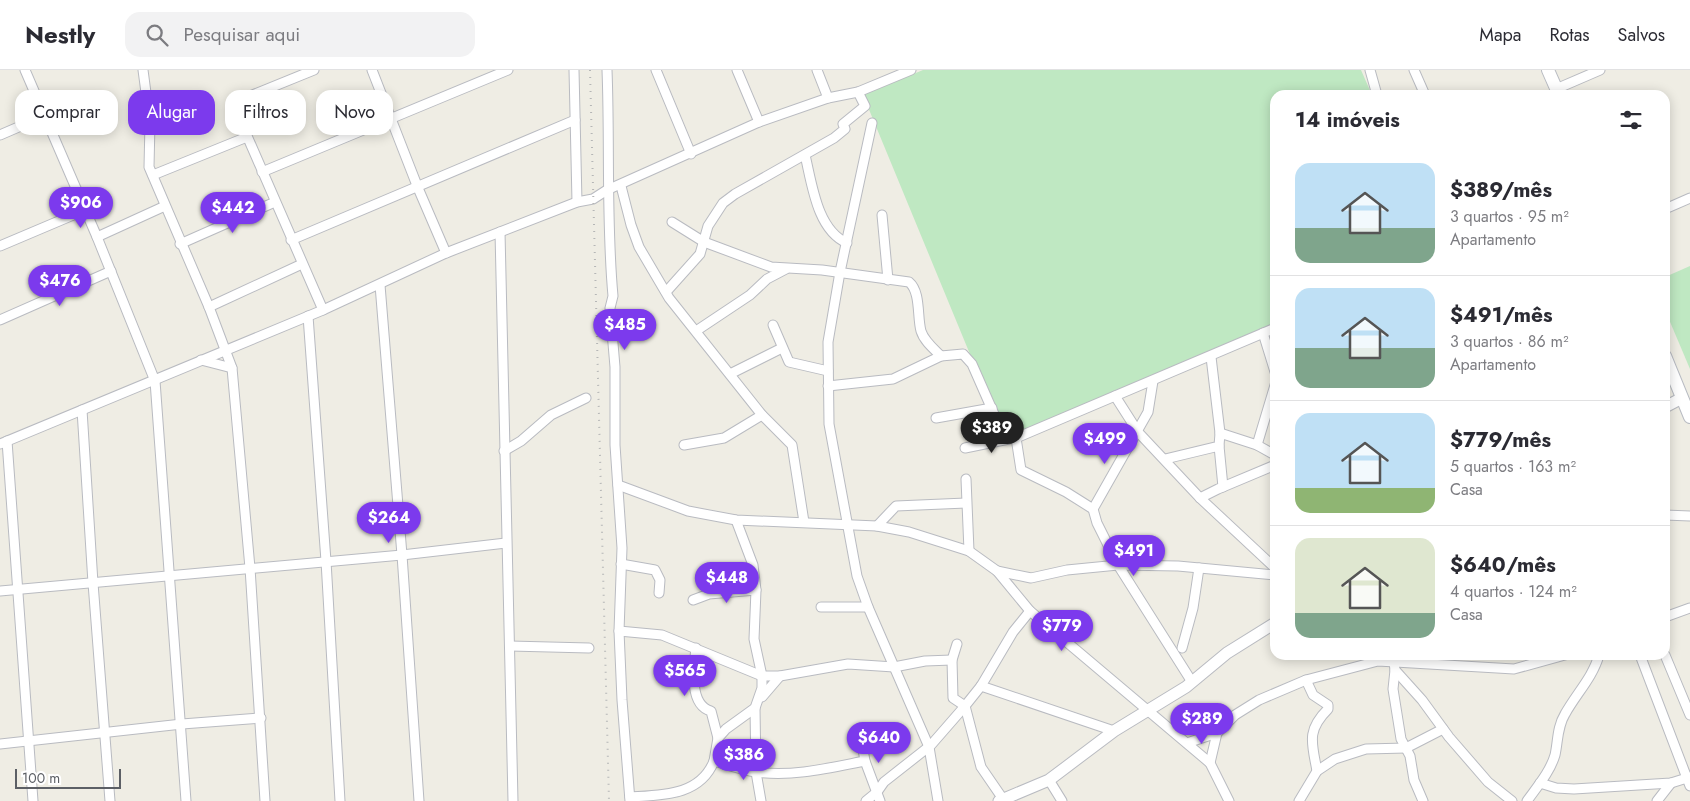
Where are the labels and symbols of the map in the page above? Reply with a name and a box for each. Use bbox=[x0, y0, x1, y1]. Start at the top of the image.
pin: $906 bbox=[51, 186, 111, 229]
pin: $442 bbox=[203, 191, 263, 234]
pin: $476 bbox=[30, 264, 90, 307]
pin: $485 bbox=[595, 308, 655, 351]
pin: $389 bbox=[962, 412, 1022, 454]
pin: $499 bbox=[1075, 422, 1135, 465]
pin: $264 bbox=[359, 502, 419, 544]
pin: $491 bbox=[1104, 534, 1164, 577]
pin: $448 bbox=[697, 562, 757, 604]
pin: $779 bbox=[1032, 610, 1092, 652]
pin: $565 bbox=[655, 654, 715, 697]
pin: $289 bbox=[1172, 702, 1232, 745]
pin: $640 bbox=[849, 722, 909, 764]
pin: $386 bbox=[714, 738, 774, 781]
scale bar bbox=[15, 766, 121, 789]

